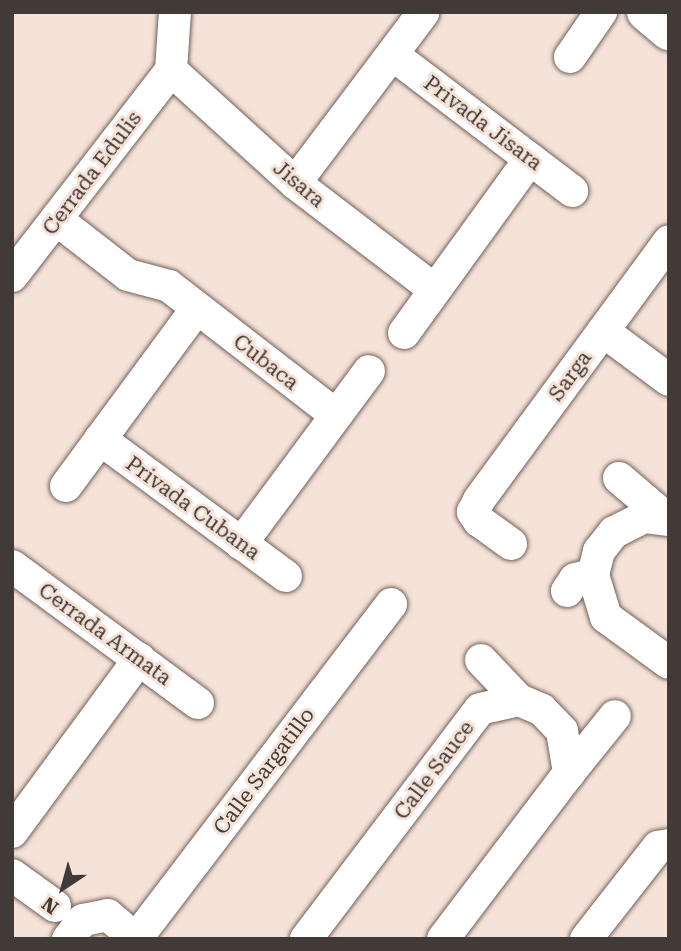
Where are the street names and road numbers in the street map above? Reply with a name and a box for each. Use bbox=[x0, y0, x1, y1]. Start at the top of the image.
street label: Privada Jisara bbox=[419, 70, 547, 176]
street label: Cerrada Edulis bbox=[37, 106, 147, 240]
street label: Jisara bbox=[268, 155, 330, 213]
street label: Cubaca bbox=[228, 329, 304, 395]
street label: Sarga bbox=[543, 346, 597, 406]
street label: Privada Cubana bbox=[121, 451, 265, 565]
street label: Cerrada Armata bbox=[34, 577, 176, 691]
street label: Calle Sargatillo bbox=[208, 703, 320, 839]
street label: Calle Sauce bbox=[389, 716, 479, 824]

